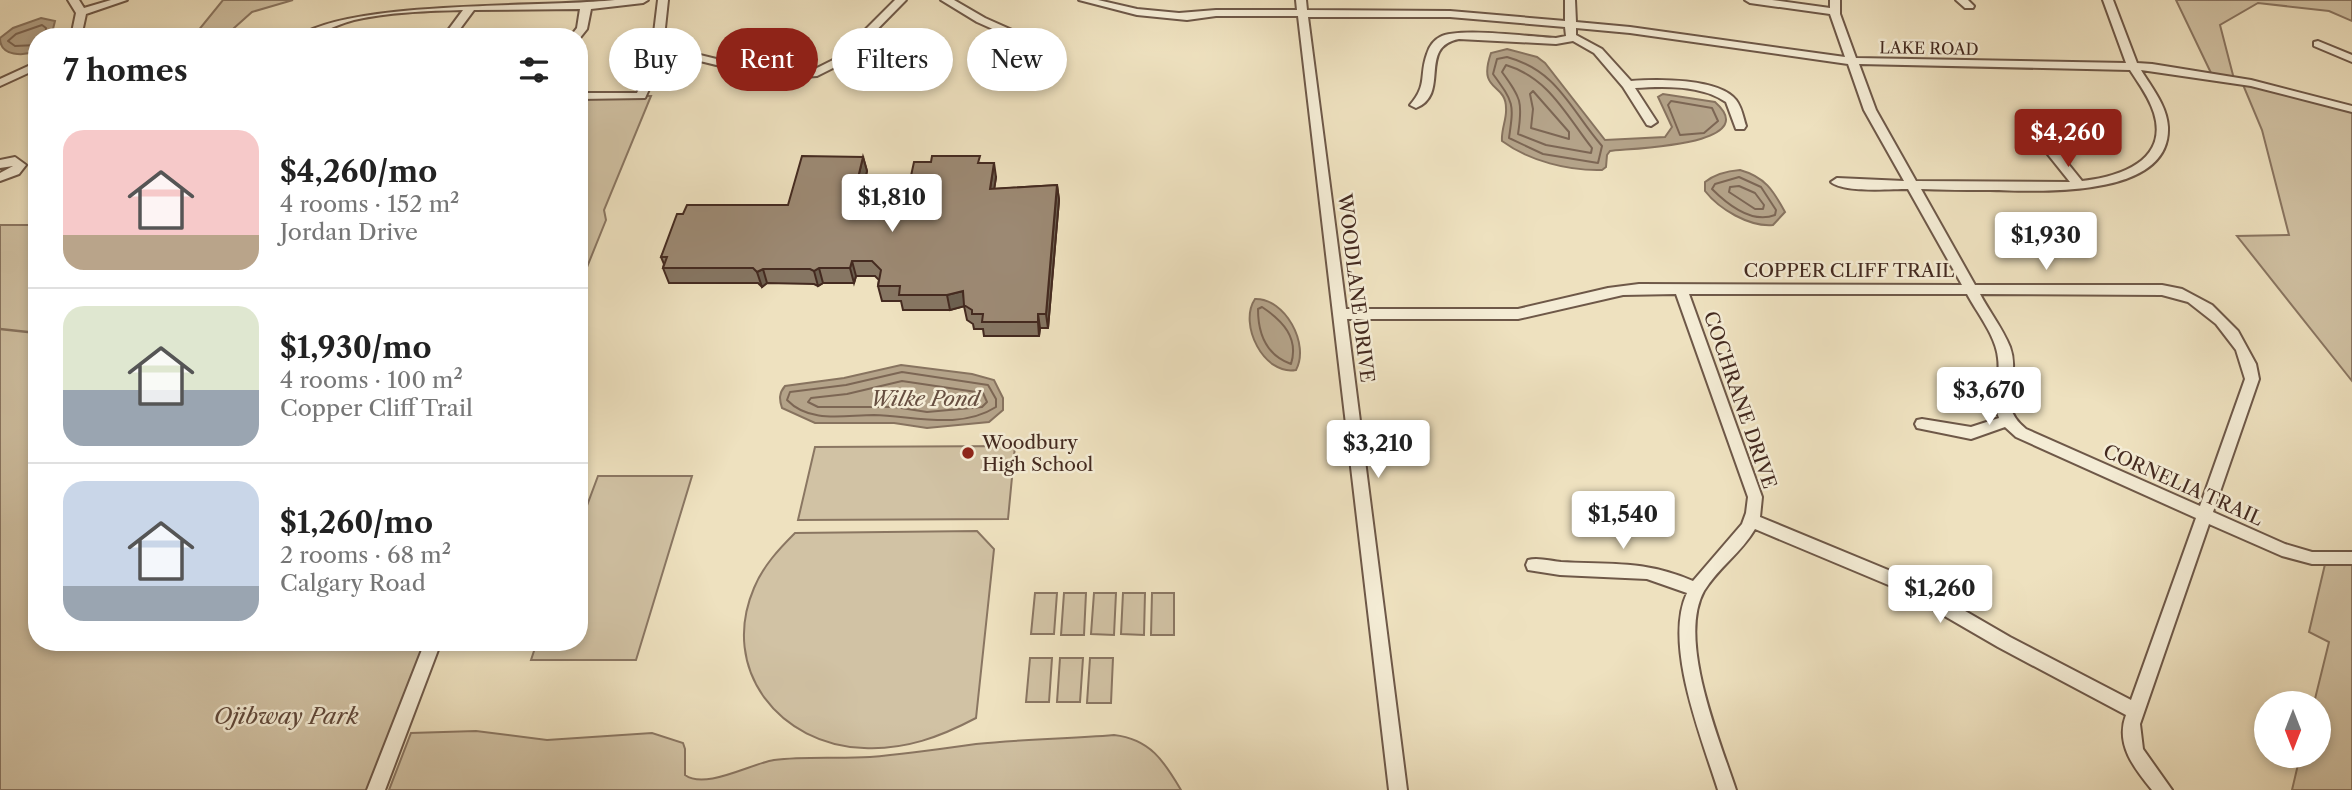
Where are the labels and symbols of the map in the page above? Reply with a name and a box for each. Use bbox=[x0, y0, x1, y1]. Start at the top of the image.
street label: LAKE ROAD bbox=[1879, 37, 1979, 59]
pin: $4,260 bbox=[2011, 110, 2125, 169]
pin: $1,810 bbox=[835, 174, 949, 234]
street label: WOODLANE DRIVE bbox=[1333, 191, 1379, 384]
pin: $1,930 bbox=[1989, 212, 2103, 272]
street label: COPPER CLIFF TRAIL bbox=[1744, 259, 1955, 282]
street label: COCHRANE DRIVE bbox=[1699, 308, 1781, 492]
pin: $3,670 bbox=[1932, 368, 2046, 427]
water label: Wilke Pond bbox=[870, 386, 982, 411]
pin: $3,210 bbox=[1321, 420, 1435, 480]
place label: Woodbury High School bbox=[981, 431, 1094, 476]
street label: CORNELIA TRAIL bbox=[2100, 439, 2267, 531]
marker: Woodbury High School bbox=[960, 445, 976, 461]
pin: $1,540 bbox=[1566, 491, 1680, 551]
pin: $1,260 bbox=[1883, 566, 1997, 625]
north arrow bbox=[2254, 691, 2331, 768]
park label: Ojibway Park bbox=[213, 702, 359, 730]

